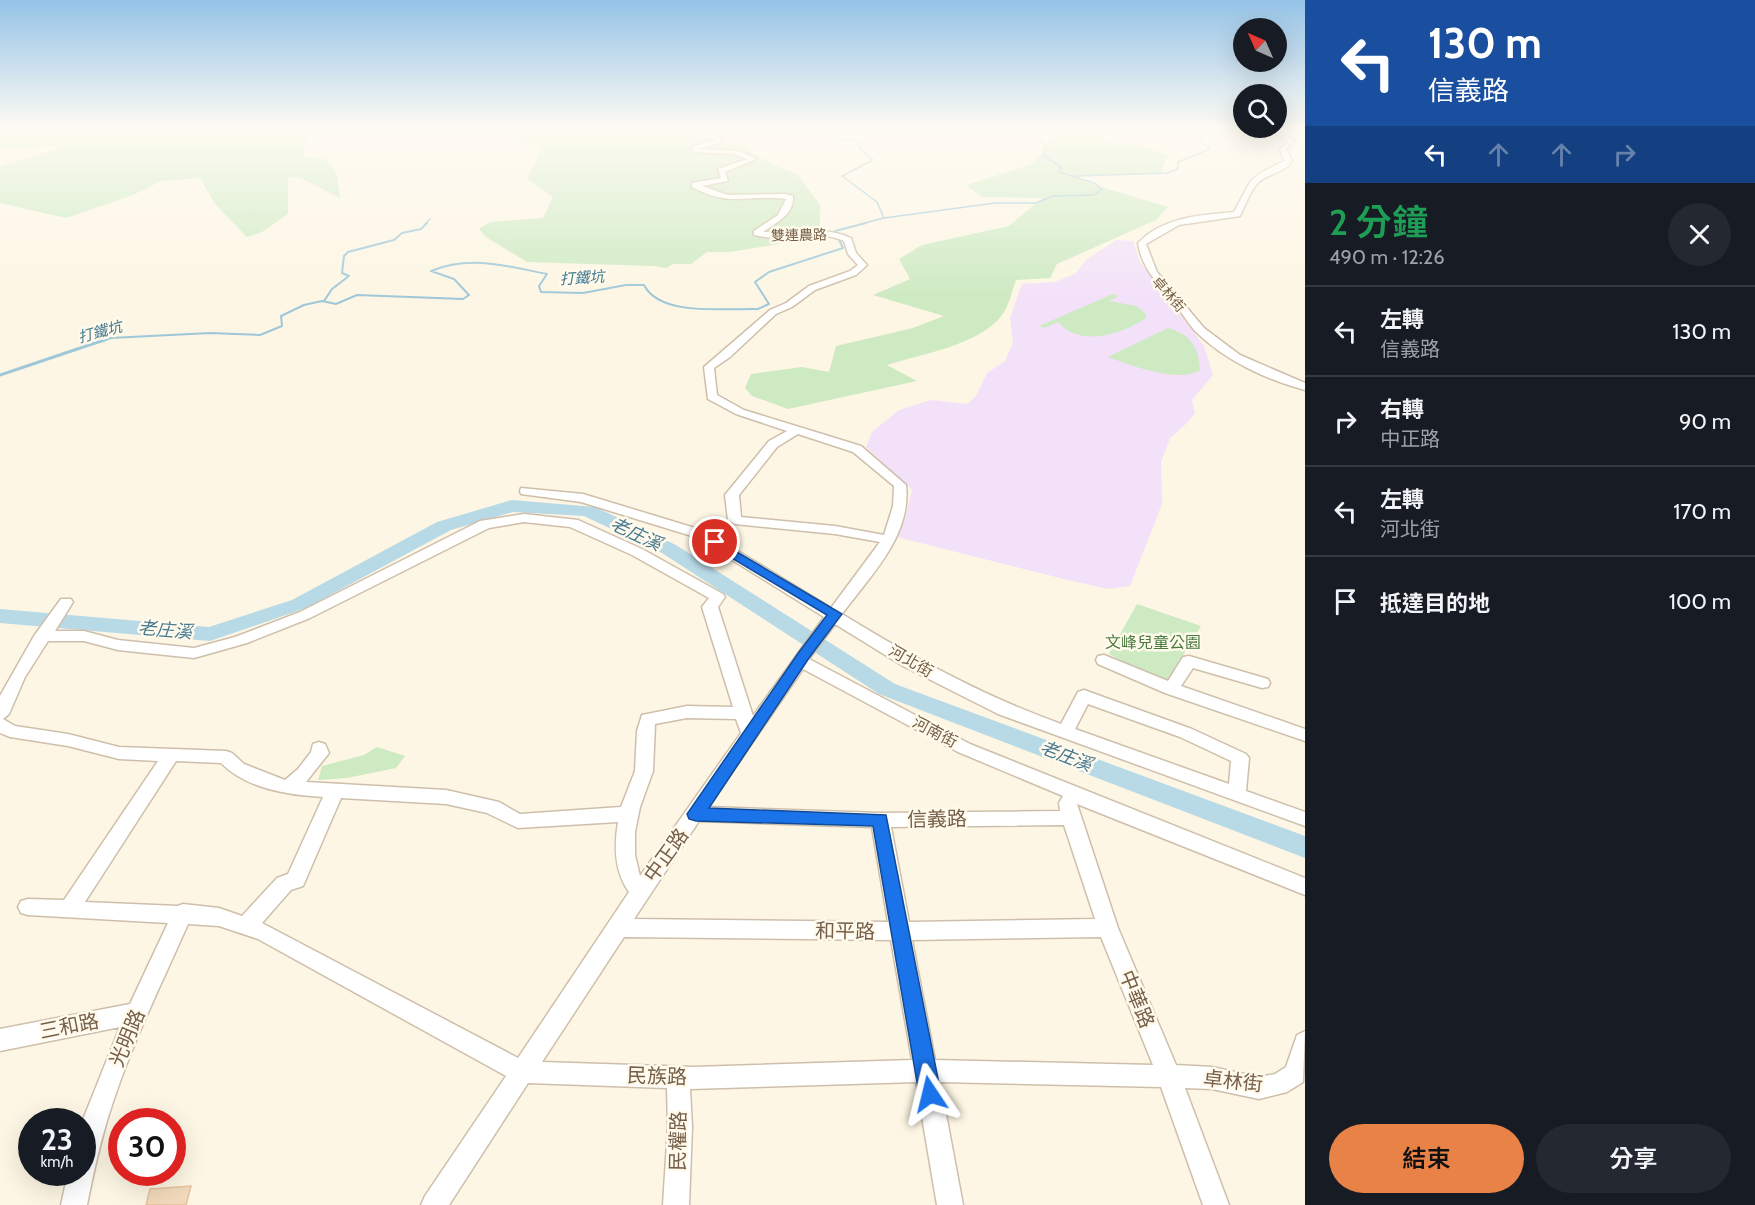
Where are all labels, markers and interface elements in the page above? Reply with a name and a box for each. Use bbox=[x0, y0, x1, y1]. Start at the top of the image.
text: 130 m bbox=[1428, 17, 1542, 69]
north arrow bbox=[1233, 18, 1287, 72]
map controls bbox=[1233, 18, 1287, 138]
icon: left bbox=[1329, 24, 1407, 102]
text: 信義路 bbox=[1428, 74, 1509, 107]
button: search bbox=[1233, 84, 1287, 138]
icon: left bbox=[1419, 138, 1452, 171]
icon: ahead bbox=[1482, 138, 1515, 171]
icon: ahead bbox=[1545, 138, 1578, 171]
icon: right bbox=[1608, 138, 1641, 171]
text: 2 分鐘 bbox=[1329, 200, 1428, 244]
button: close bbox=[1668, 203, 1731, 266]
street label: 雙連農路 bbox=[771, 226, 827, 244]
text: 490 m · 12:26 bbox=[1329, 245, 1445, 269]
water label: 打鐵坑 bbox=[559, 267, 607, 289]
street label: 卓林街 bbox=[1148, 272, 1190, 316]
text: 左轉 bbox=[1380, 306, 1424, 333]
icon: left bbox=[1329, 315, 1362, 348]
water label: 打鐵坑 bbox=[76, 317, 126, 347]
text: 130 m bbox=[1672, 318, 1731, 345]
text: 信義路 bbox=[1380, 337, 1440, 361]
text: 右轉 bbox=[1380, 396, 1424, 423]
icon: right bbox=[1329, 405, 1362, 438]
text: 90 m bbox=[1679, 408, 1731, 435]
text: 中正路 bbox=[1380, 427, 1440, 451]
text: 左轉 bbox=[1380, 486, 1424, 513]
icon: left bbox=[1329, 495, 1362, 528]
text: 170 m bbox=[1673, 498, 1731, 525]
water label: 老庄溪 bbox=[607, 513, 668, 557]
pin bbox=[689, 516, 740, 567]
text: 河北街 bbox=[1380, 517, 1440, 541]
icon: arrive bbox=[698, 525, 731, 558]
icon: arrive bbox=[1329, 585, 1362, 618]
text: 100 m bbox=[1669, 588, 1731, 615]
text: 抵達目的地 bbox=[1380, 590, 1490, 617]
water label: 老庄溪 bbox=[137, 617, 196, 644]
park label: 文峰兒童公園 bbox=[1105, 633, 1201, 652]
street label: 河北街 bbox=[885, 641, 937, 681]
street label: 河南街 bbox=[909, 712, 961, 752]
water label: 老庄溪 bbox=[1037, 736, 1098, 777]
street label: 信義路 bbox=[907, 806, 967, 832]
street label: 中正路 bbox=[639, 824, 693, 886]
street label: 和平路 bbox=[815, 918, 875, 944]
street label: 中華路 bbox=[1115, 967, 1159, 1031]
street label: 光明路 bbox=[104, 1006, 150, 1070]
street label: 三和路 bbox=[37, 1008, 101, 1044]
position arrow bbox=[898, 1062, 962, 1126]
street label: 民族路 bbox=[627, 1063, 687, 1089]
street label: 卓林街 bbox=[1202, 1066, 1264, 1096]
speed limit sign: 30 bbox=[108, 1108, 186, 1186]
street label: 民權路 bbox=[665, 1111, 691, 1171]
text: 23 bbox=[41, 1121, 73, 1158]
button: 結束 bbox=[1329, 1124, 1524, 1193]
button: 分享 bbox=[1536, 1124, 1731, 1193]
text: km/h bbox=[41, 1153, 73, 1171]

